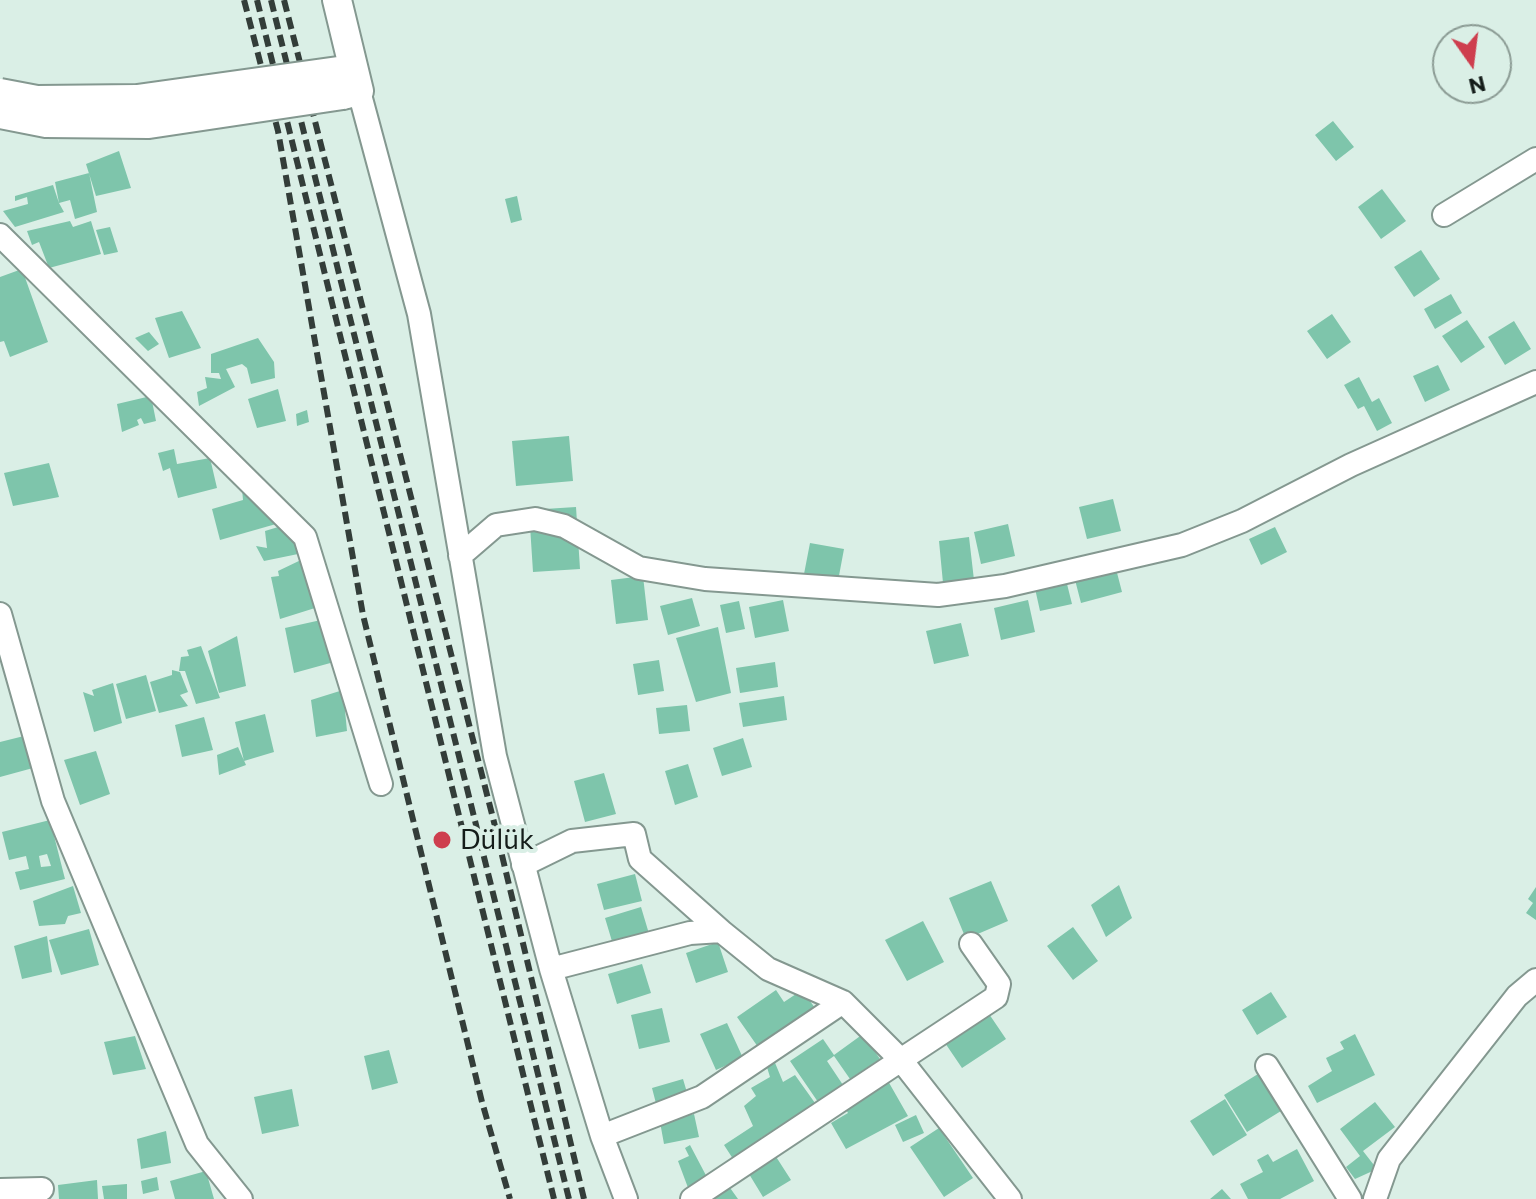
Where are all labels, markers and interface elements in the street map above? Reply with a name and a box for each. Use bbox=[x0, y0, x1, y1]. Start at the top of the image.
north arrow bbox=[1432, 24, 1512, 104]
text: N bbox=[1466, 71, 1489, 101]
place label: Dülük bbox=[460, 823, 534, 857]
marker: Dülük bbox=[431, 829, 453, 851]

